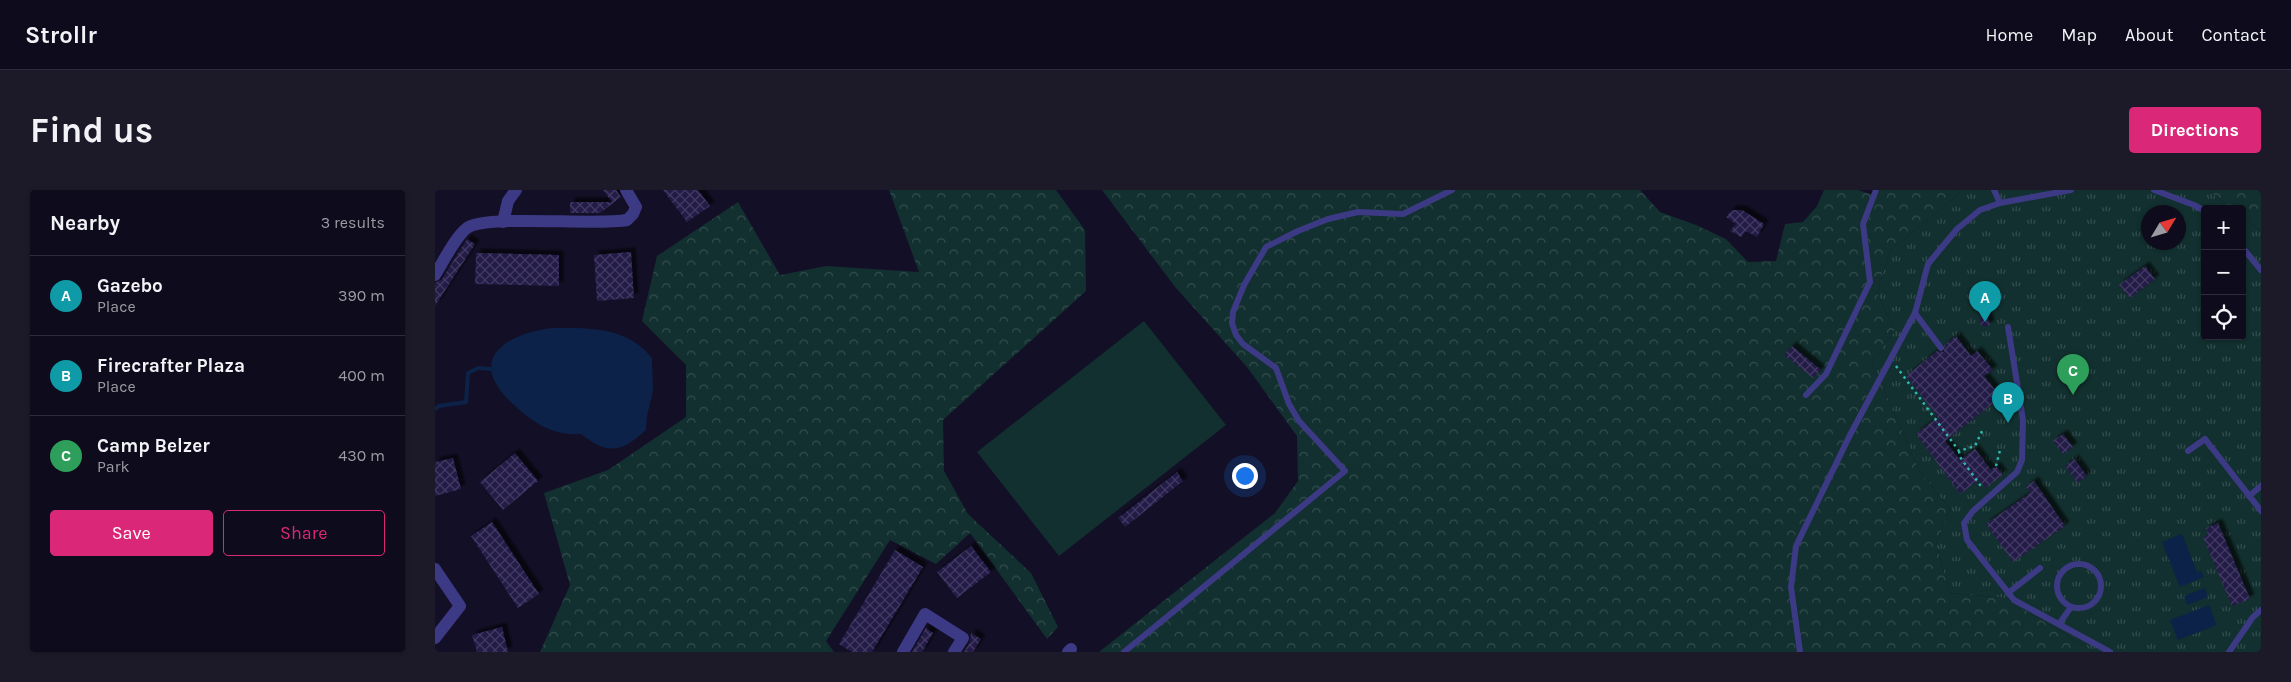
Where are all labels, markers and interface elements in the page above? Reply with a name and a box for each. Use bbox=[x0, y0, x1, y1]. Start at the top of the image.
text: Strollr bbox=[25, 21, 97, 49]
text: Home bbox=[1985, 24, 2033, 46]
text: Map bbox=[2061, 24, 2097, 46]
text: About bbox=[2125, 24, 2174, 46]
text: Contact bbox=[2202, 24, 2266, 46]
button: Directions bbox=[2129, 107, 2261, 153]
text: Find us bbox=[30, 110, 153, 151]
north arrow bbox=[2141, 205, 2186, 250]
map controls bbox=[2201, 205, 2246, 340]
button: + bbox=[2201, 205, 2246, 250]
text: Nearby bbox=[50, 211, 120, 235]
text: 3 results bbox=[321, 213, 385, 232]
button: − bbox=[2201, 250, 2246, 295]
text: Gazebo bbox=[97, 275, 163, 297]
pin: A bbox=[1969, 281, 2001, 322]
text: A bbox=[61, 286, 71, 305]
text: 390 m bbox=[338, 286, 385, 305]
button: locate bbox=[2201, 295, 2246, 340]
text: Place bbox=[97, 297, 136, 316]
pin: C bbox=[2057, 354, 2089, 395]
text: Firecrafter Plaza bbox=[97, 355, 245, 377]
text: B bbox=[61, 366, 71, 385]
text: 400 m bbox=[338, 366, 385, 385]
text: Place bbox=[97, 377, 136, 396]
pin: B bbox=[1992, 382, 2024, 423]
text: Camp Belzer bbox=[97, 435, 210, 457]
text: C bbox=[61, 446, 71, 465]
text: 430 m bbox=[338, 446, 385, 465]
text: Park bbox=[97, 457, 129, 476]
your location bbox=[1232, 463, 1258, 489]
button: Save bbox=[50, 510, 213, 556]
button: Share bbox=[223, 510, 385, 556]

